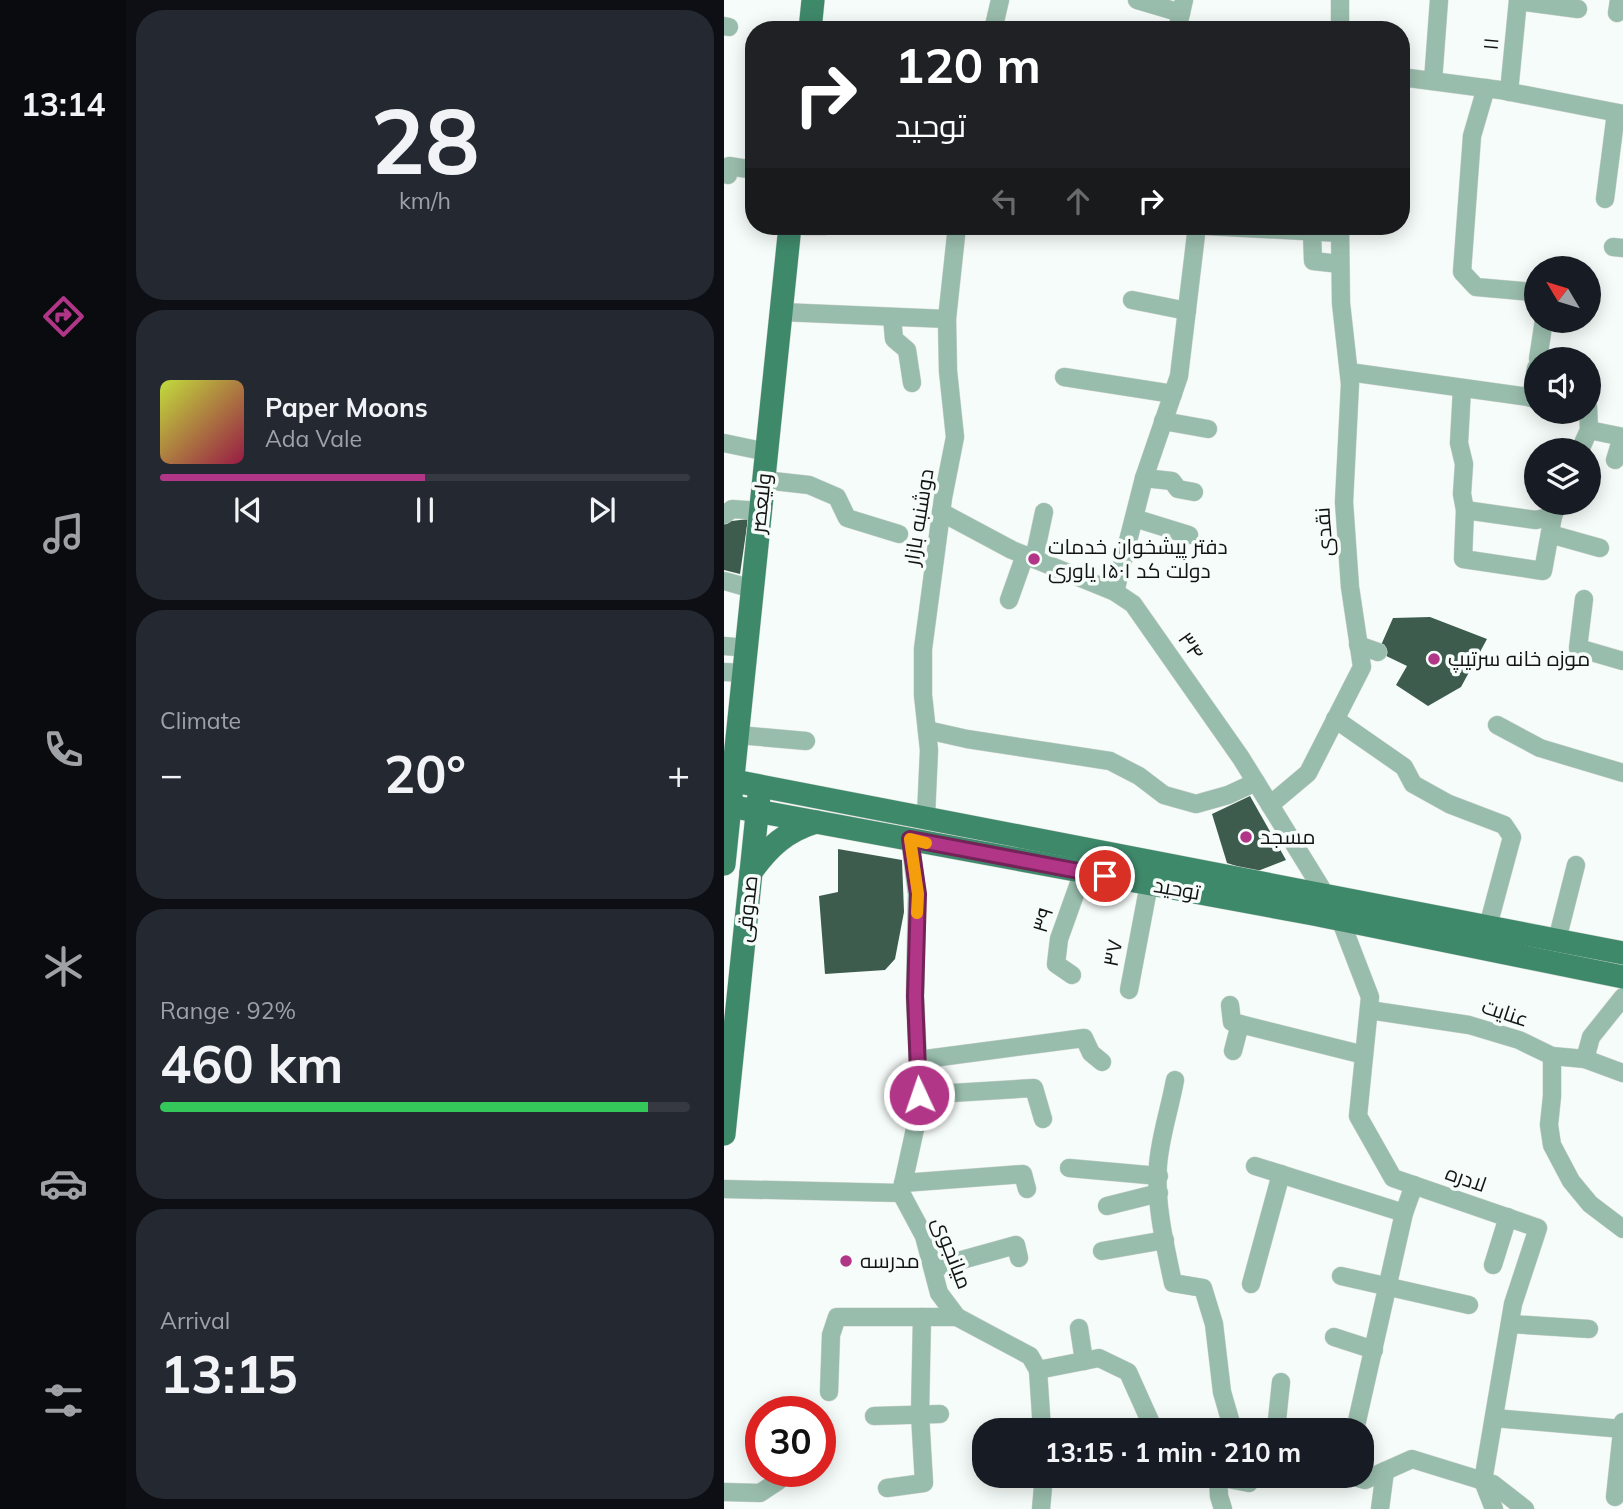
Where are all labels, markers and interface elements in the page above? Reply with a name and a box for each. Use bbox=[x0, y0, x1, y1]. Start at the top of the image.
text: 120 m bbox=[895, 34, 1041, 95]
street label: ۱۱ bbox=[1476, 36, 1504, 52]
icon: right bbox=[780, 49, 871, 140]
text: 28 bbox=[370, 83, 480, 197]
text: 13:14 bbox=[21, 84, 105, 124]
text: توحید bbox=[895, 105, 966, 145]
icon: left bbox=[986, 182, 1024, 220]
icon: ahead bbox=[1059, 182, 1097, 220]
icon: right bbox=[1132, 182, 1170, 220]
text: km/h bbox=[399, 186, 451, 215]
north arrow bbox=[1524, 256, 1601, 332]
map controls bbox=[1524, 256, 1601, 515]
icon: directions bbox=[39, 292, 88, 341]
button: sound bbox=[1524, 347, 1601, 424]
text: Paper Moons bbox=[265, 391, 428, 424]
text: Ada Vale bbox=[265, 424, 362, 453]
button: layers bbox=[1524, 438, 1601, 515]
street label: دوشنبه بازار bbox=[897, 467, 938, 568]
street label: ولیعصر bbox=[744, 472, 776, 535]
icon: previous bbox=[229, 491, 267, 529]
icon: pause bbox=[406, 491, 444, 529]
icon: next bbox=[583, 491, 621, 529]
street label: نقدی bbox=[1308, 507, 1339, 557]
icon: music bbox=[39, 509, 88, 558]
place label: دفتر پیشخوان خدمات دولت کد ۱۵۰۱ یاوری bbox=[1048, 533, 1228, 584]
marker: دفتر پیشخوان خدمات دولت کد ۱۵۰۱ یاوری bbox=[1026, 551, 1042, 567]
street label: ۳۴ bbox=[1173, 626, 1211, 664]
place label: موزه خانه سرتیپ bbox=[1448, 645, 1590, 673]
marker: موزه خانه سرتیپ bbox=[1426, 651, 1442, 667]
text: Climate bbox=[160, 706, 241, 735]
icon: phone bbox=[39, 725, 88, 774]
text: 20° bbox=[384, 741, 466, 806]
text: − bbox=[160, 750, 183, 798]
text: + bbox=[667, 750, 690, 798]
place label: مسجد bbox=[1260, 823, 1315, 849]
marker: مسجد bbox=[1238, 829, 1254, 845]
pin bbox=[1075, 846, 1135, 906]
icon: arrive bbox=[1086, 857, 1124, 895]
street label: توحید bbox=[1152, 871, 1203, 905]
street label: صدوقی bbox=[730, 874, 763, 944]
street label: ۳۹ bbox=[1026, 904, 1058, 936]
street label: ۳۷ bbox=[1097, 937, 1127, 969]
icon: climate bbox=[39, 942, 88, 991]
street label: عنایت bbox=[1479, 992, 1532, 1032]
text: Range · 92% bbox=[160, 996, 296, 1025]
text: 460 km bbox=[160, 1031, 343, 1096]
position arrow bbox=[882, 1058, 956, 1132]
icon: car bbox=[39, 1159, 88, 1208]
street label: لادره bbox=[1442, 1159, 1490, 1197]
street label: میانجوی bbox=[926, 1213, 979, 1293]
place label: مدرسه bbox=[860, 1247, 920, 1273]
marker: مدرسه bbox=[838, 1253, 854, 1269]
text: Arrival bbox=[160, 1306, 230, 1335]
text: 13:15 bbox=[160, 1341, 298, 1406]
icon: filters bbox=[39, 1376, 88, 1425]
speed limit sign: 30 bbox=[745, 1396, 836, 1487]
text: 13:15 · 1 min · 210 m bbox=[1045, 1436, 1301, 1469]

